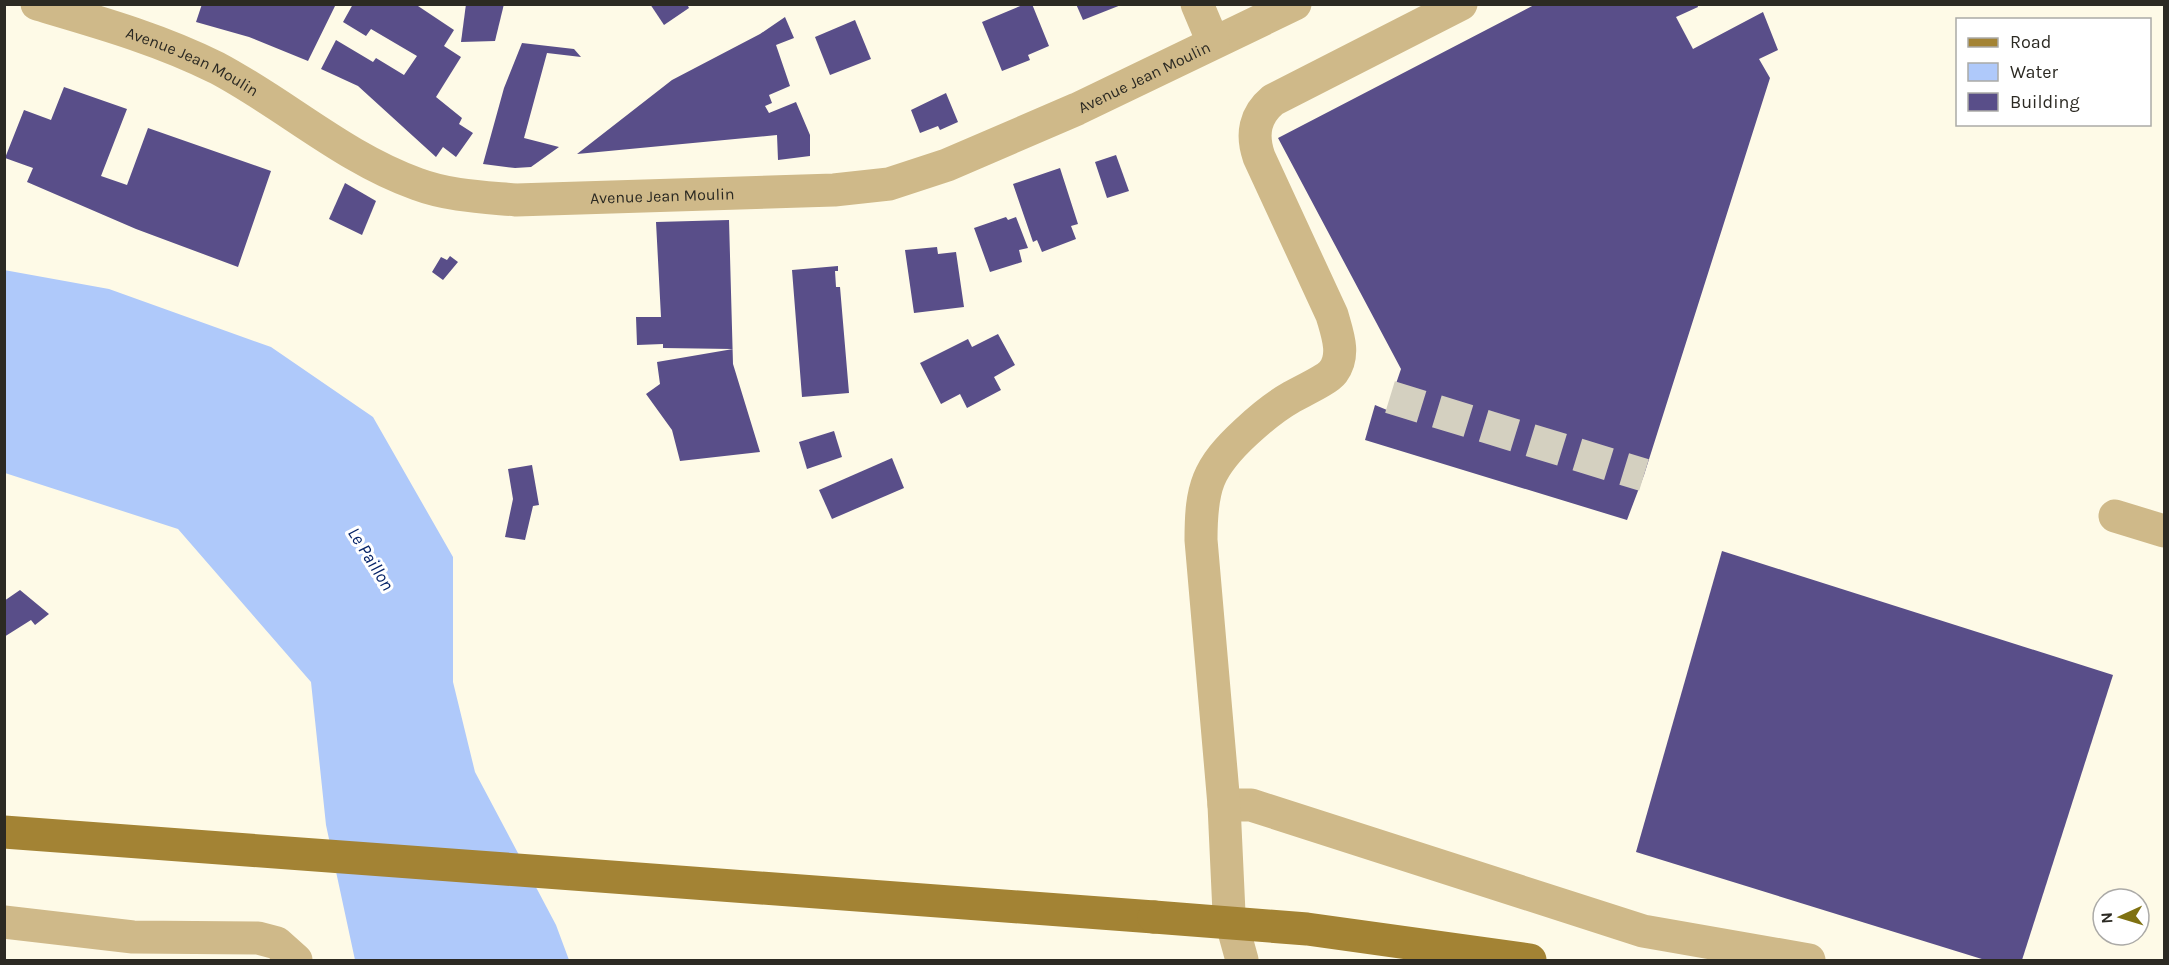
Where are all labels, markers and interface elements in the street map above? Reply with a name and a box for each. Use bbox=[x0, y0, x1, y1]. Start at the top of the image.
legend bbox=[1956, 18, 2151, 126]
street label: Avenue Jean Moulin bbox=[123, 23, 262, 100]
text: Road bbox=[2010, 31, 2051, 53]
street label: Avenue Jean Moulin bbox=[1075, 37, 1213, 117]
text: Water bbox=[2010, 61, 2058, 83]
text: Building bbox=[2010, 91, 2080, 113]
street label: Avenue Jean Moulin bbox=[590, 184, 735, 208]
water label: Le Paillon bbox=[343, 523, 399, 595]
north arrow bbox=[2091, 887, 2151, 947]
text: N bbox=[2097, 912, 2116, 924]

